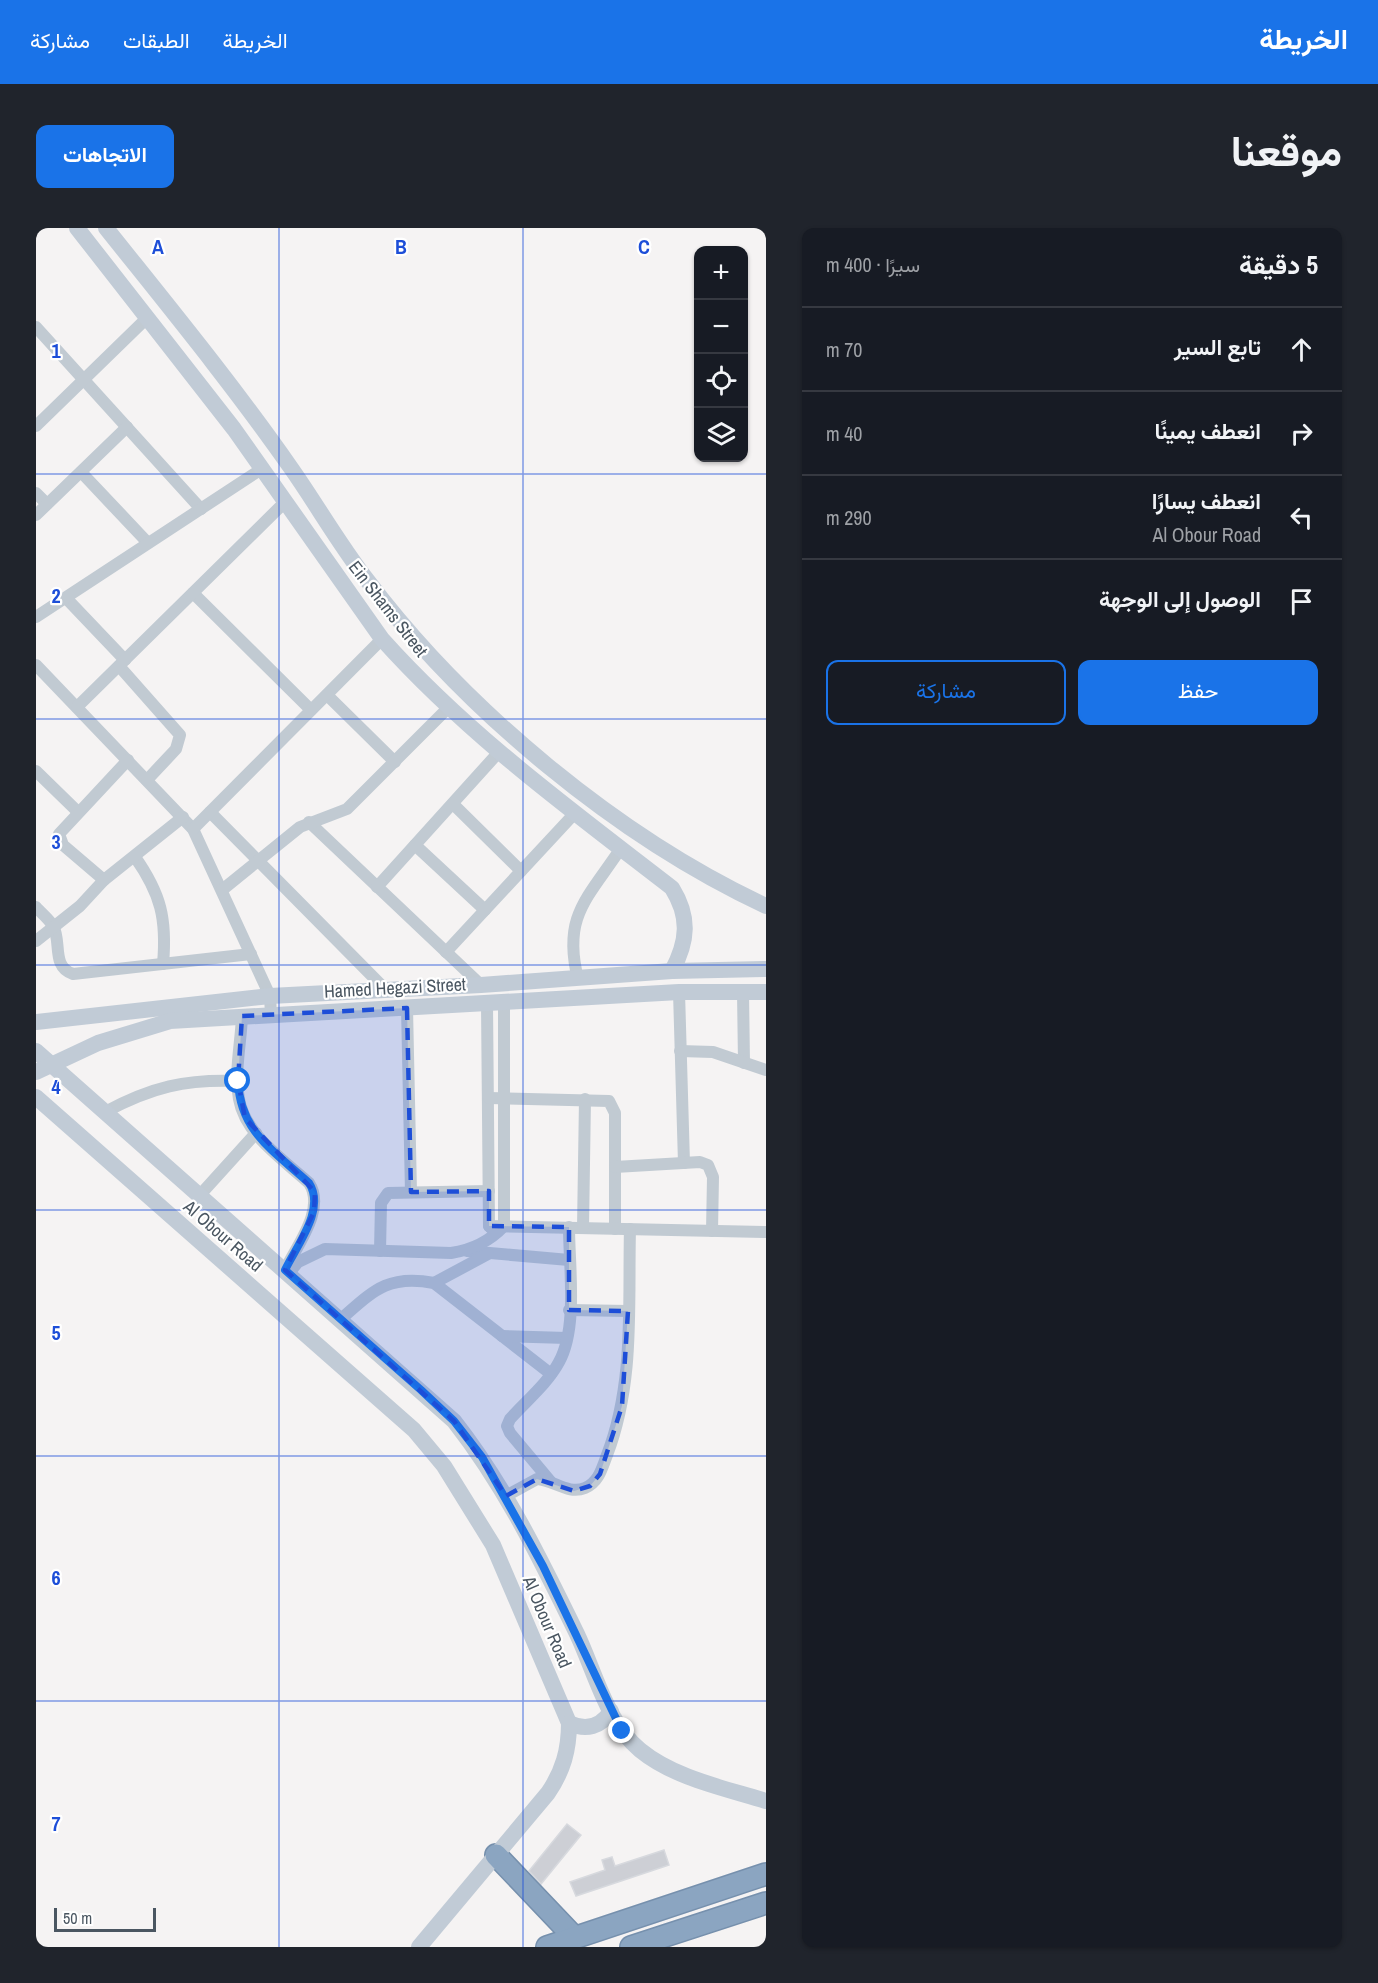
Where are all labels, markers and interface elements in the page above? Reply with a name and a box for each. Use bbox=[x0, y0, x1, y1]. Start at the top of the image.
text: الخريطة bbox=[1259, 20, 1348, 58]
text: مشاركة bbox=[30, 26, 90, 55]
text: الطبقات bbox=[123, 26, 190, 55]
text: الخريطة bbox=[223, 26, 288, 55]
text: موقعنا bbox=[1231, 123, 1342, 179]
button: الاتجاهات bbox=[36, 125, 174, 188]
text: A bbox=[152, 233, 164, 260]
text: B bbox=[395, 233, 407, 260]
text: C bbox=[638, 233, 650, 260]
map controls bbox=[694, 246, 748, 462]
button: + bbox=[694, 246, 748, 300]
text: 5 دقيقة bbox=[1239, 247, 1318, 282]
text: سيرًا · 400 m bbox=[826, 251, 920, 278]
button: − bbox=[694, 300, 748, 354]
text: تابع السير bbox=[1174, 332, 1261, 362]
icon: ahead bbox=[1285, 333, 1318, 366]
text: 70 m bbox=[826, 336, 862, 363]
text: 1 bbox=[51, 337, 61, 364]
button: locate bbox=[694, 354, 748, 408]
button: layers bbox=[694, 408, 748, 462]
text: انعطف يمينًا bbox=[1155, 416, 1261, 446]
icon: right bbox=[1285, 417, 1318, 450]
text: 40 m bbox=[826, 420, 862, 447]
text: انعطف يسارًا bbox=[1152, 486, 1261, 516]
icon: left bbox=[1285, 501, 1318, 534]
text: 290 m bbox=[826, 504, 872, 531]
text: Al Obour Road bbox=[1153, 521, 1261, 548]
street label: Ein Shams Street bbox=[343, 555, 434, 662]
text: 2 bbox=[51, 582, 61, 609]
text: الوصول إلى الوجهة bbox=[1099, 584, 1261, 614]
icon: arrive bbox=[1285, 585, 1318, 618]
button: مشاركة bbox=[826, 660, 1066, 725]
button: حفظ bbox=[1078, 660, 1318, 725]
text: 3 bbox=[51, 828, 61, 855]
street label: Hamed Hegazi Street bbox=[323, 971, 466, 1004]
route start bbox=[224, 1067, 250, 1093]
text: 4 bbox=[51, 1073, 61, 1100]
street label: Al Obour Road bbox=[178, 1194, 268, 1277]
text: 5 bbox=[51, 1319, 61, 1346]
text: 6 bbox=[51, 1564, 61, 1591]
street label: Al Obour Road bbox=[516, 1571, 578, 1672]
route end bbox=[608, 1717, 634, 1743]
text: 7 bbox=[51, 1810, 61, 1837]
scale bar bbox=[54, 1905, 156, 1932]
text: 50 m bbox=[63, 1907, 92, 1929]

